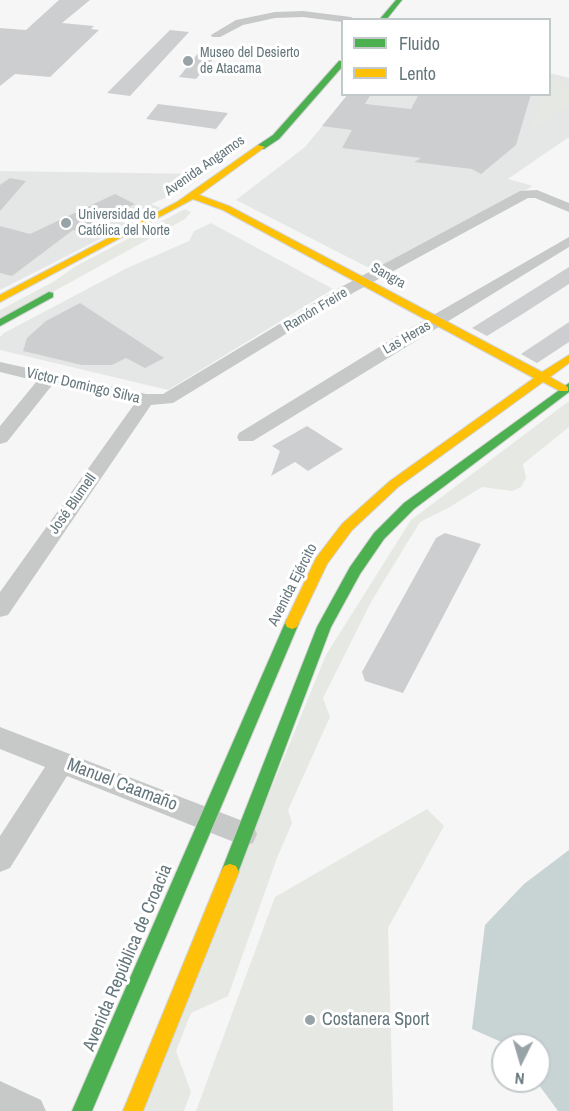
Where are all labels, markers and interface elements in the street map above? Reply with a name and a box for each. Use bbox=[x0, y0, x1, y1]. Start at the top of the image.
legend bbox=[341, 18, 551, 96]
text: Fluido bbox=[399, 31, 440, 56]
place label: Museo del Desierto de Atacama bbox=[200, 45, 300, 78]
marker: Museo del Desierto de Atacama bbox=[181, 54, 195, 68]
text: Lento bbox=[399, 61, 436, 86]
street label: Avenida Angamos bbox=[162, 132, 248, 200]
place label: Universidad de Católica del Norte bbox=[78, 207, 170, 240]
marker: Universidad de Católica del Norte bbox=[59, 216, 73, 230]
street label: Sangra bbox=[368, 260, 408, 292]
street label: Ramón Freire bbox=[281, 285, 351, 335]
street label: Las Heras bbox=[380, 318, 434, 358]
street label: Víctor Domingo Silva bbox=[24, 364, 142, 408]
street label: José Blumell bbox=[46, 470, 100, 538]
street label: Avenida Ejército bbox=[265, 541, 321, 629]
street label: Manuel Caamaño bbox=[64, 754, 180, 816]
street label: Avenida República de Croacia bbox=[79, 861, 177, 1055]
place label: Costanera Sport bbox=[322, 1009, 429, 1031]
marker: Costanera Sport bbox=[303, 1013, 317, 1027]
north arrow bbox=[491, 1033, 551, 1093]
text: N bbox=[514, 1068, 525, 1090]

